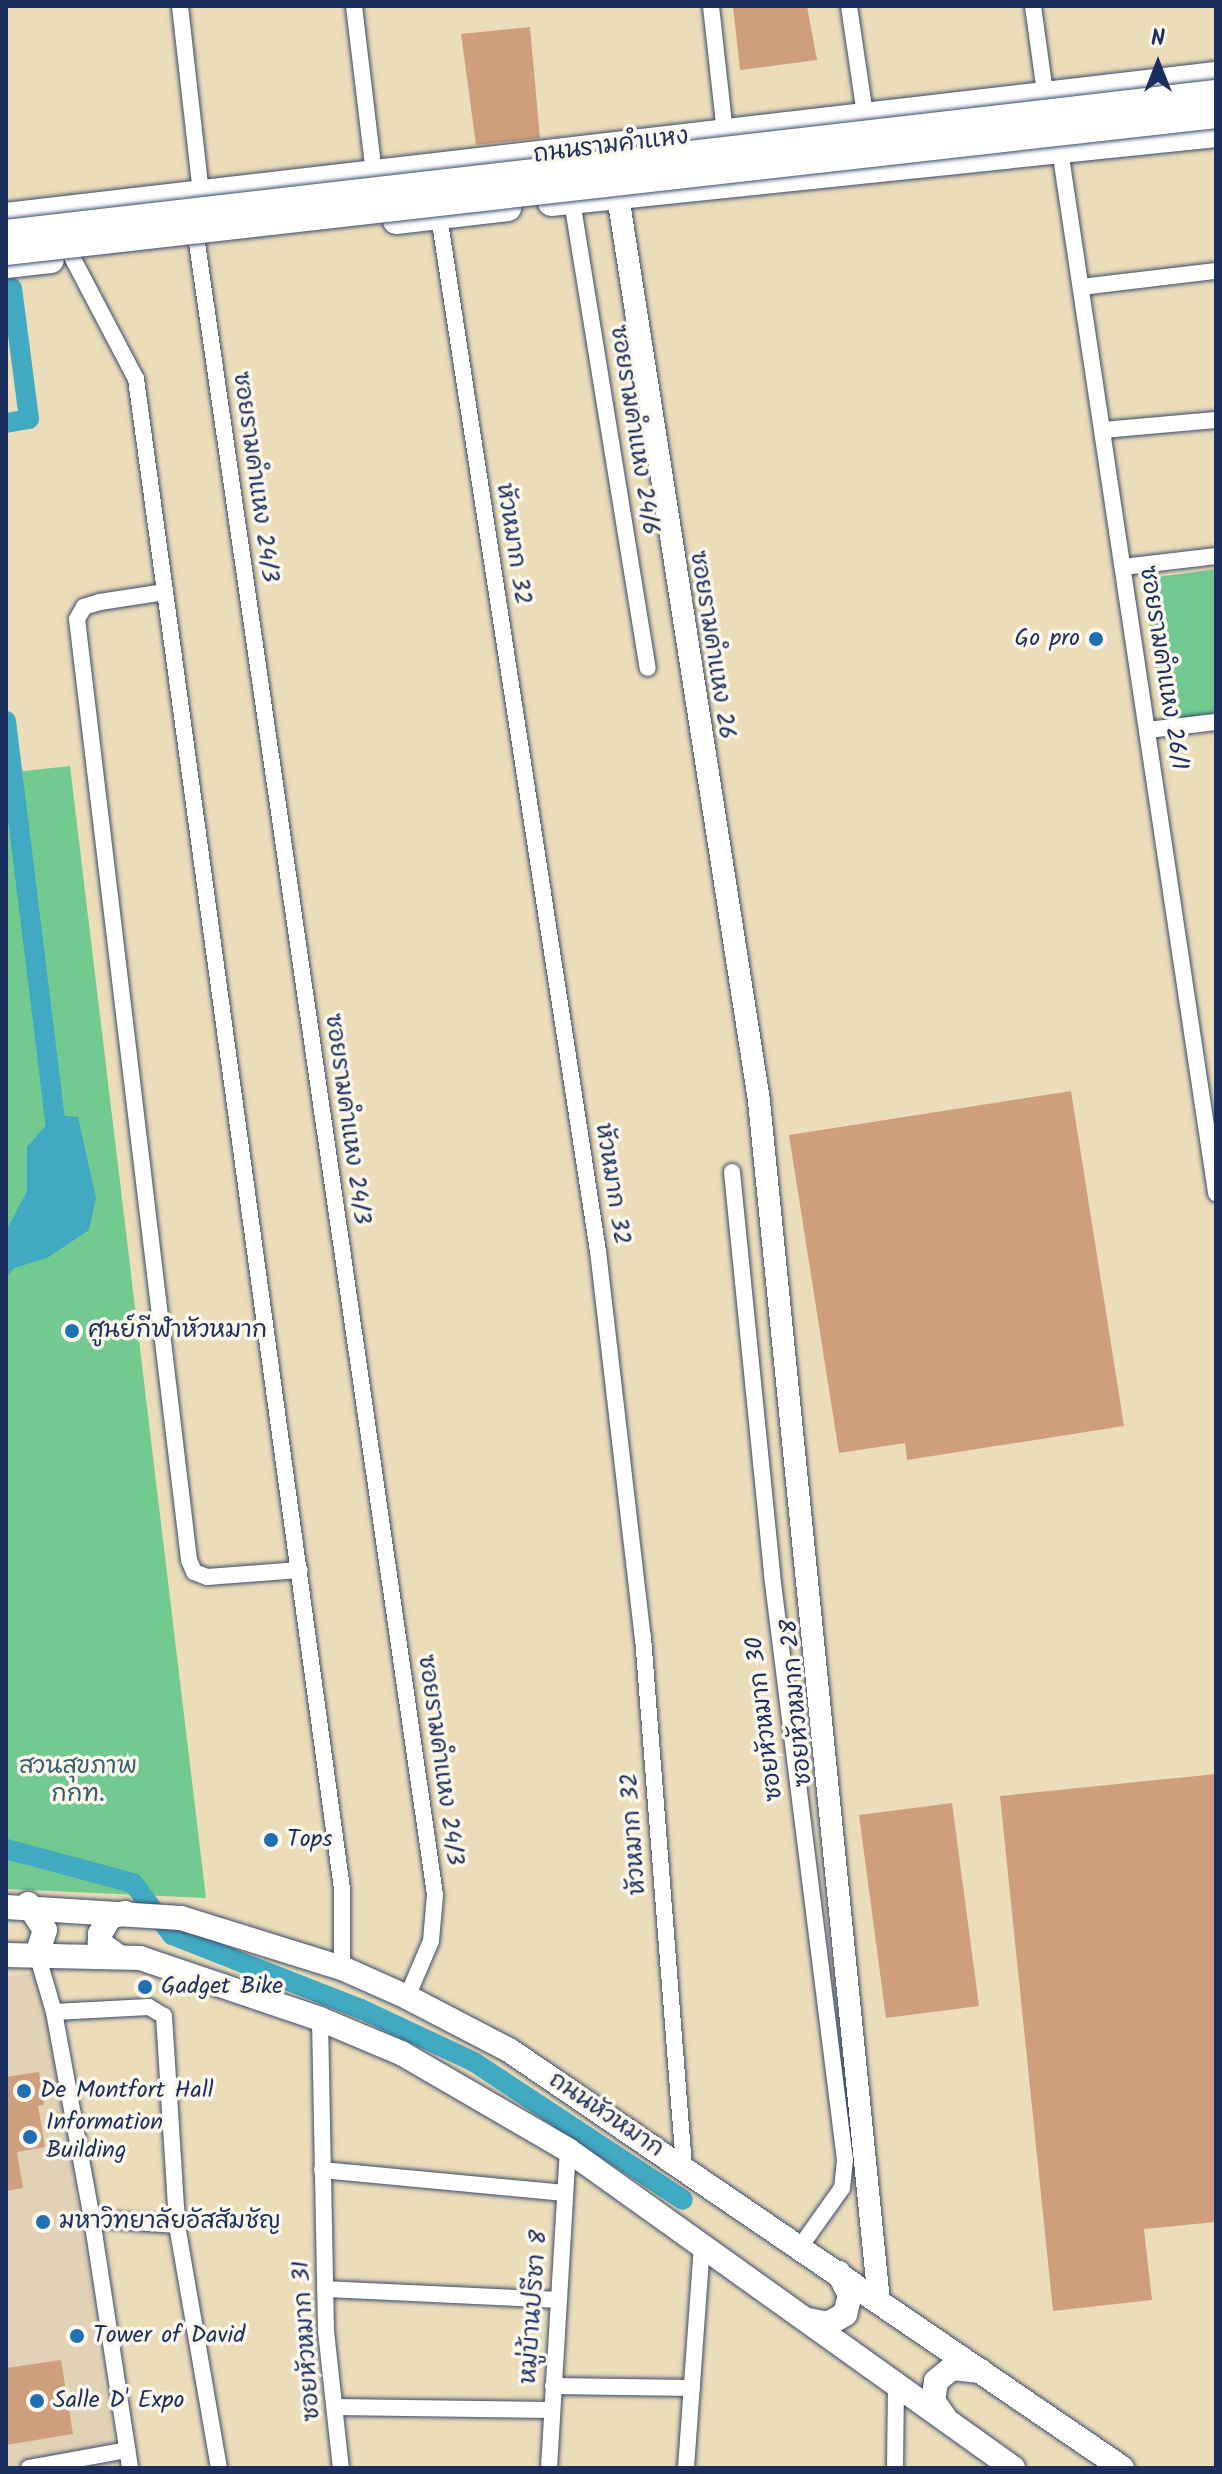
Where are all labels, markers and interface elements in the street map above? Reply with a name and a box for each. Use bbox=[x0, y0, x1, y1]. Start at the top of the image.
text: N bbox=[1151, 22, 1165, 57]
north arrow bbox=[1118, 24, 1198, 104]
street label: ถนนรามคำแหง bbox=[532, 122, 690, 170]
street label: ซอยรามคำแหง 24/6 bbox=[603, 323, 665, 537]
street label: ซอยรามคำแหง 24/3 bbox=[226, 370, 284, 584]
street label: หัวหมาก 32 bbox=[489, 481, 537, 607]
street label: ซอยรามคำแหง 26 bbox=[683, 549, 741, 741]
street label: ซอยรามคำแหง 26/1 bbox=[1133, 564, 1193, 772]
place label: Go pro bbox=[1015, 625, 1080, 653]
marker: Go pro bbox=[1087, 630, 1105, 648]
street label: ซอยรามคำแหง 24/3 bbox=[318, 1012, 376, 1226]
street label: หัวหมาก 32 bbox=[588, 1121, 636, 1247]
place label: ศูนย์กีฬาหัวหมาก bbox=[88, 1317, 267, 1345]
marker: ศูนย์กีฬาหัวหมาก bbox=[63, 1322, 81, 1340]
street label: ซอยหัวหมาก 28 bbox=[775, 1618, 819, 1788]
street label: ซอยหัวหมาก 30 bbox=[741, 1635, 789, 1803]
street label: ซอยรามคำแหง 24/3 bbox=[411, 1653, 469, 1867]
park label: สวนสุขภาพ กกท. bbox=[19, 1753, 137, 1809]
street label: หัวหมาก 32 bbox=[615, 1772, 653, 1896]
place label: Tops bbox=[287, 1826, 332, 1854]
marker: Tops bbox=[262, 1831, 280, 1849]
place label: Gadget Bike bbox=[161, 1973, 283, 2001]
marker: Gadget Bike bbox=[136, 1978, 154, 1996]
street label: ถนนหัวหมาก bbox=[543, 2066, 669, 2164]
place label: De Montfort Hall bbox=[40, 2077, 214, 2105]
marker: De Montfort Hall bbox=[15, 2082, 33, 2100]
place label: Information Building bbox=[46, 2109, 163, 2165]
marker: Information Building bbox=[21, 2128, 39, 2146]
place label: มหาวิทยาลัยอัสสัมชัญ bbox=[59, 2208, 281, 2236]
marker: มหาวิทยาลัยอัสสัมชัญ bbox=[34, 2213, 52, 2231]
street label: หมู่บ้านปรีชา 8 bbox=[514, 2229, 554, 2385]
street label: ซอยหัวหมาก 31 bbox=[287, 2260, 327, 2422]
place label: Tower of David bbox=[93, 2322, 245, 2350]
marker: Tower of David bbox=[68, 2327, 86, 2345]
place label: Salle D' Expo bbox=[53, 2387, 184, 2415]
marker: Salle D' Expo bbox=[28, 2392, 46, 2410]

